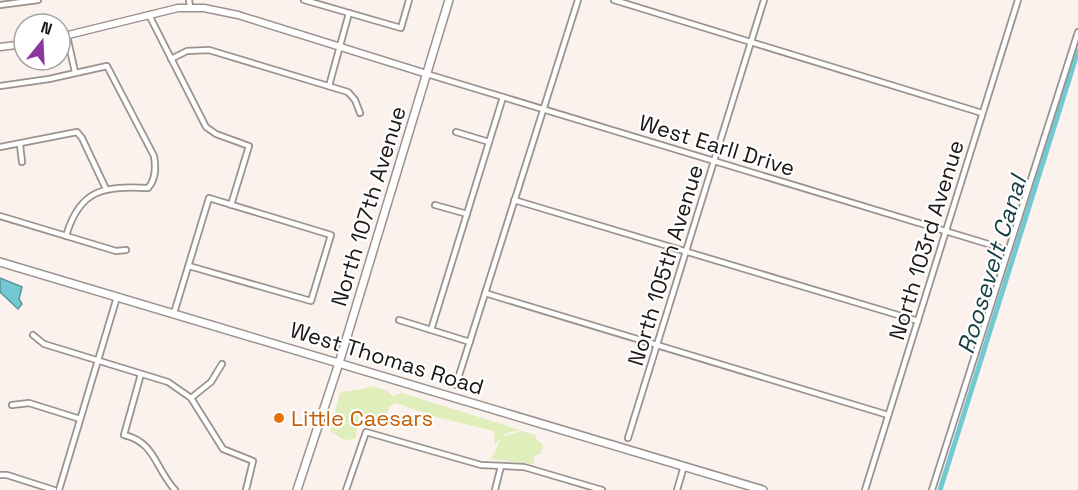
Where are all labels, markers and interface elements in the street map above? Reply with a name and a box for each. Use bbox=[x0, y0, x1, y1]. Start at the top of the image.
north arrow bbox=[12, 12, 72, 72]
text: N bbox=[38, 17, 55, 40]
street label: North 107th Avenue bbox=[324, 103, 412, 309]
street label: West Earll Drive bbox=[636, 108, 798, 182]
street label: North 103rd Avenue bbox=[882, 137, 970, 343]
street label: North 105th Avenue bbox=[621, 161, 709, 369]
water label: Roosevelt Canal bbox=[950, 169, 1034, 358]
street label: West Thomas Road bbox=[287, 315, 487, 401]
place label: Little Caesars bbox=[291, 404, 433, 432]
marker: Little Caesars bbox=[272, 411, 286, 425]

